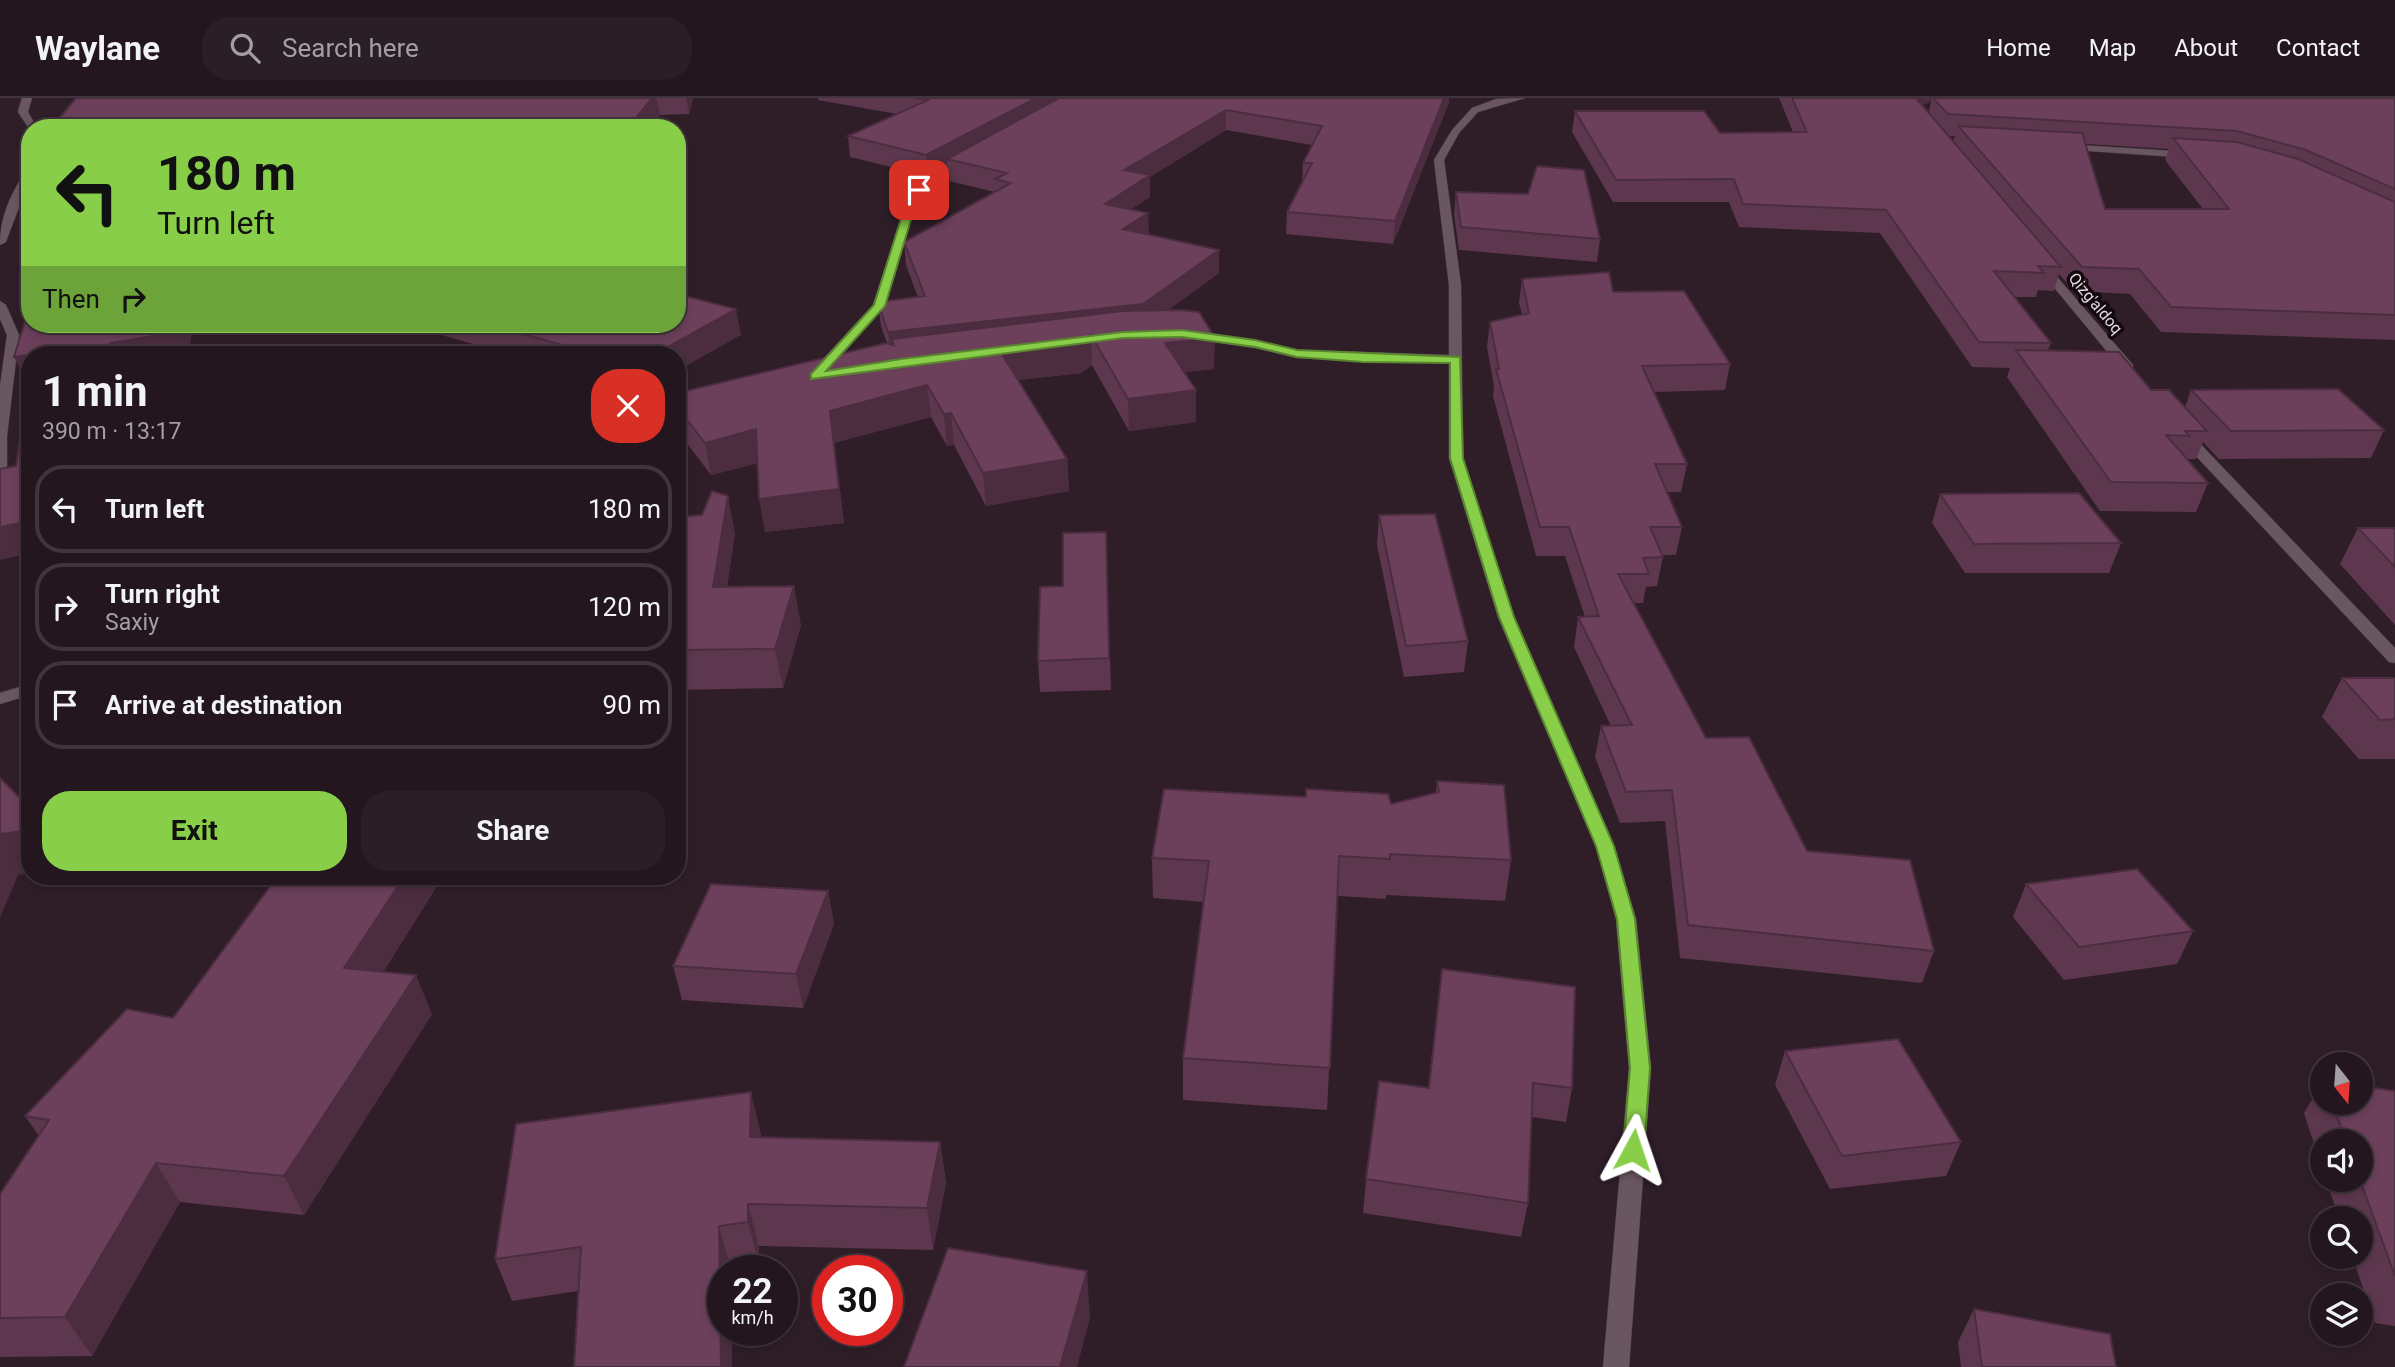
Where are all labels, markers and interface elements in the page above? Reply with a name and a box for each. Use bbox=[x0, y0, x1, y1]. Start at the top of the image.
search box bbox=[202, 17, 692, 80]
text: Waylane bbox=[35, 29, 160, 68]
icon: search bbox=[226, 29, 264, 67]
text: Search here bbox=[282, 33, 419, 63]
text: Home bbox=[1986, 34, 2051, 62]
text: Map bbox=[2089, 34, 2136, 62]
text: About bbox=[2174, 34, 2238, 62]
text: Contact bbox=[2276, 34, 2360, 62]
text: 180 m bbox=[157, 145, 296, 202]
icon: left bbox=[42, 147, 133, 238]
pin bbox=[889, 160, 949, 220]
icon: arrive bbox=[900, 171, 938, 209]
text: Turn left bbox=[157, 204, 275, 242]
street label: Qizg'aldoq bbox=[2065, 269, 2127, 338]
icon: right bbox=[114, 280, 152, 318]
text: Then bbox=[42, 284, 100, 314]
text: 1 min bbox=[42, 367, 148, 416]
button: close bbox=[591, 369, 665, 443]
text: 390 m · 13:17 bbox=[42, 418, 181, 445]
icon: left bbox=[46, 490, 84, 528]
text: Turn left bbox=[105, 494, 204, 524]
text: 180 m bbox=[588, 494, 661, 524]
text: Turn right bbox=[105, 579, 220, 609]
icon: right bbox=[46, 588, 84, 626]
text: 120 m bbox=[588, 592, 661, 622]
text: Saxiy bbox=[105, 609, 159, 636]
icon: arrive bbox=[46, 686, 84, 724]
text: Arrive at destination bbox=[105, 690, 342, 720]
text: 90 m bbox=[603, 690, 661, 720]
button: Exit bbox=[42, 791, 347, 871]
button: Share bbox=[361, 791, 665, 871]
north arrow bbox=[2310, 1052, 2373, 1115]
map controls bbox=[2310, 1052, 2373, 1346]
position arrow bbox=[1596, 1113, 1670, 1187]
button: sound bbox=[2310, 1129, 2373, 1192]
button: search bbox=[2310, 1206, 2373, 1269]
speed limit sign: 30 bbox=[812, 1255, 903, 1346]
text: 22 bbox=[732, 1271, 773, 1312]
button: layers bbox=[2310, 1283, 2373, 1346]
text: km/h bbox=[731, 1307, 774, 1328]

